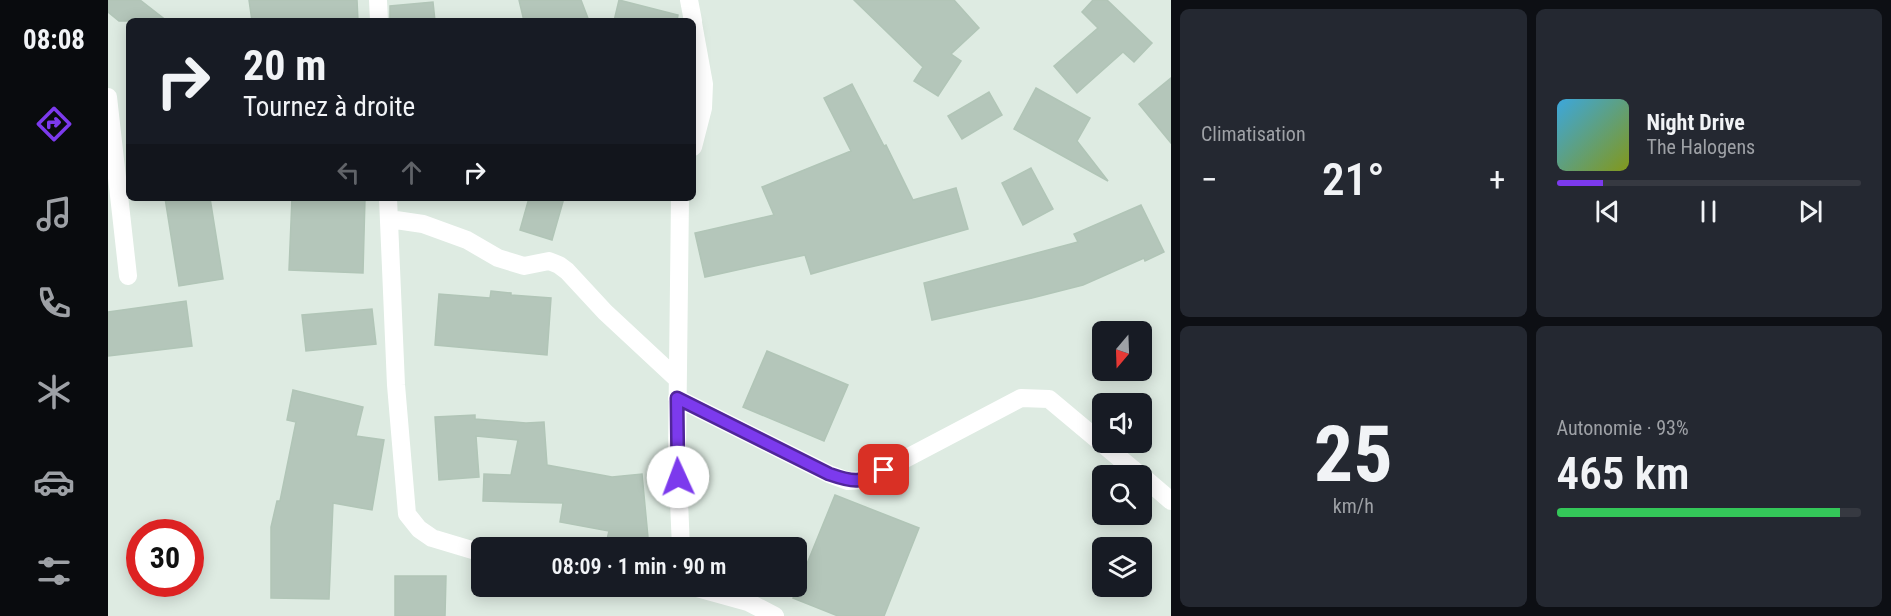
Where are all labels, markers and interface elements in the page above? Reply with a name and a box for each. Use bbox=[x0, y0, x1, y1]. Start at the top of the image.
text: 08:08 bbox=[23, 24, 85, 56]
text: 20 m bbox=[243, 41, 326, 90]
icon: right bbox=[144, 42, 222, 120]
text: Tournez à droite bbox=[243, 91, 415, 123]
icon: directions bbox=[33, 103, 75, 145]
text: Night Drive bbox=[1647, 110, 1745, 135]
text: Climatisation bbox=[1201, 122, 1306, 146]
text: The Halogens bbox=[1647, 135, 1755, 159]
text: 21° bbox=[1322, 153, 1385, 206]
icon: left bbox=[332, 156, 365, 189]
icon: ahead bbox=[395, 156, 428, 189]
icon: right bbox=[458, 156, 491, 189]
text: − bbox=[1201, 160, 1218, 199]
text: + bbox=[1489, 160, 1505, 199]
icon: music bbox=[33, 193, 75, 235]
icon: previous bbox=[1591, 195, 1624, 228]
icon: pause bbox=[1692, 195, 1725, 228]
icon: next bbox=[1794, 195, 1827, 228]
icon: phone bbox=[33, 282, 75, 324]
north arrow bbox=[1092, 321, 1152, 381]
map controls bbox=[1092, 321, 1152, 597]
icon: climate bbox=[33, 371, 75, 413]
button: sound bbox=[1092, 393, 1152, 453]
text: 25 bbox=[1314, 409, 1393, 500]
text: Autonomie · 93% bbox=[1557, 416, 1689, 440]
pin bbox=[858, 444, 909, 495]
position arrow bbox=[646, 445, 710, 509]
text: 465 km bbox=[1557, 447, 1690, 500]
icon: arrive bbox=[867, 453, 900, 486]
icon: car bbox=[33, 461, 75, 503]
button: search bbox=[1092, 465, 1152, 525]
text: km/h bbox=[1333, 494, 1374, 518]
speed limit sign: 30 bbox=[126, 519, 204, 597]
button: layers bbox=[1092, 537, 1152, 597]
icon: filters bbox=[33, 550, 75, 592]
text: 08:09 · 1 min · 90 m bbox=[552, 554, 726, 579]

